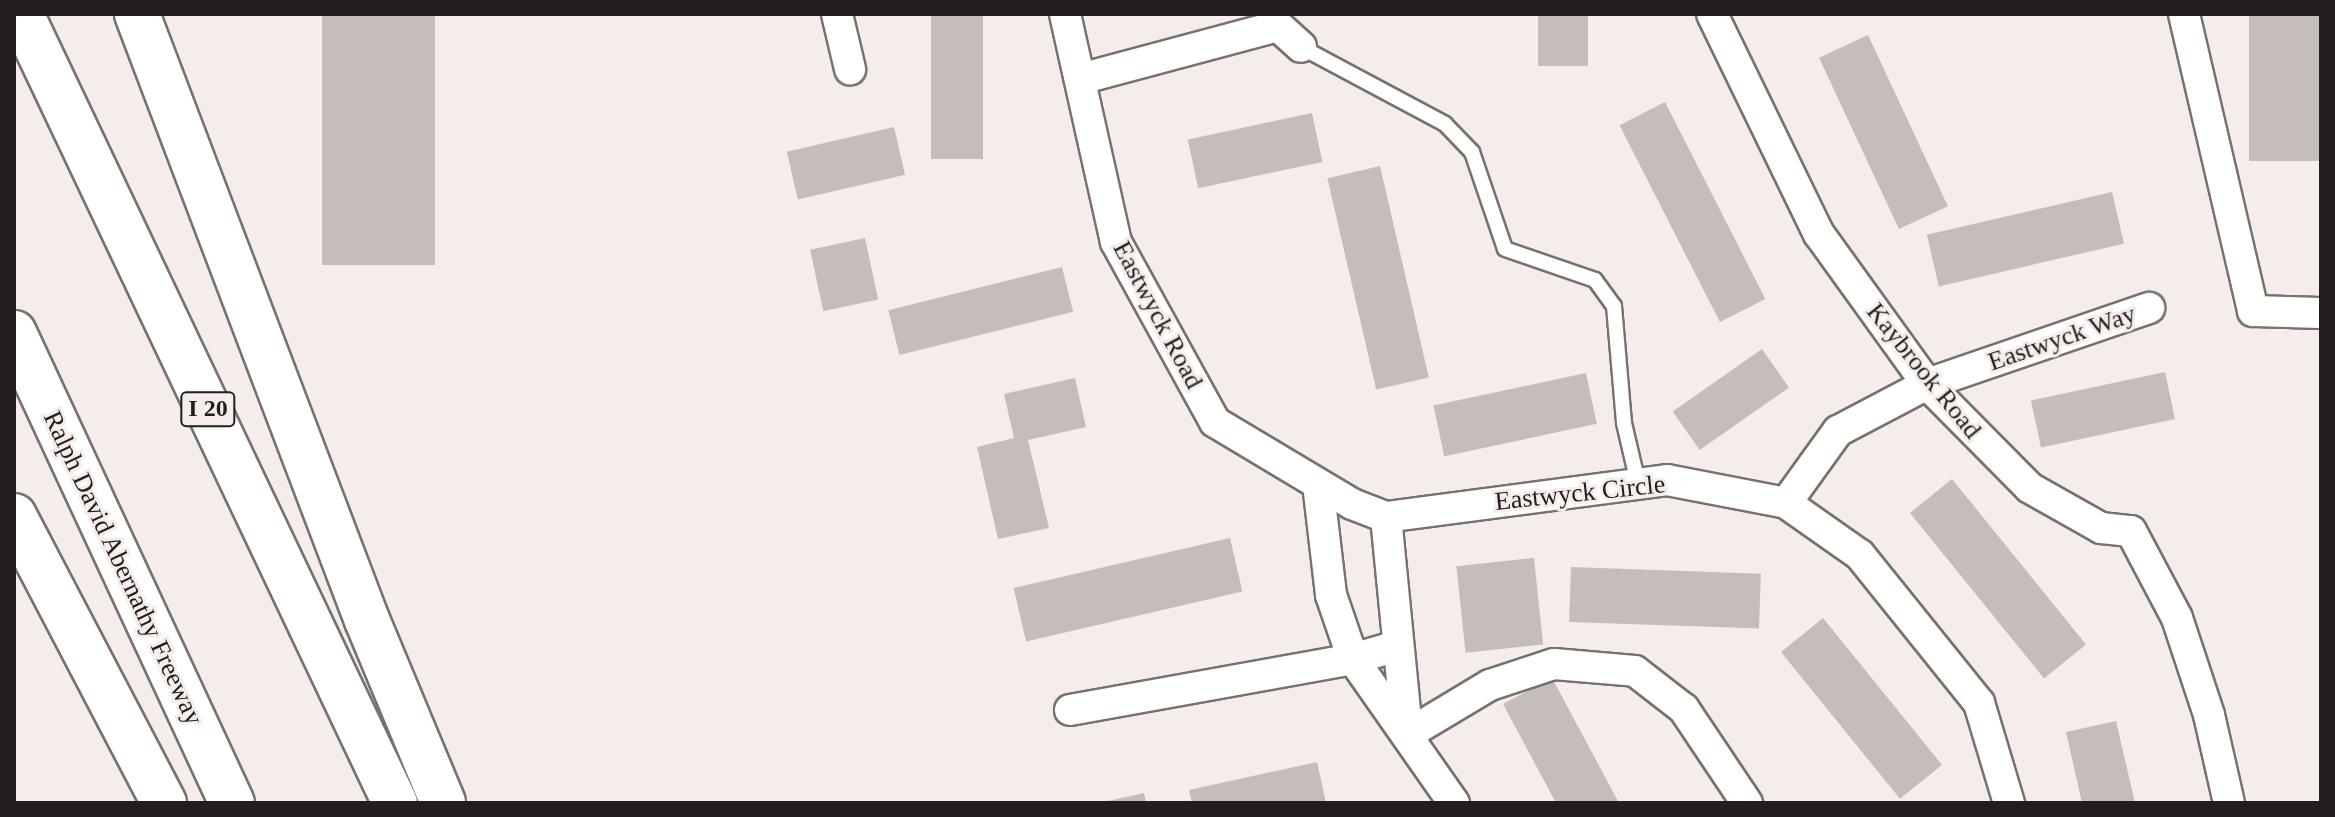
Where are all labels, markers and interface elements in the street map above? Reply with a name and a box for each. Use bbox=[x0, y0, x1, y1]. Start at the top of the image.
street label: Eastwyck Road bbox=[1106, 236, 1210, 394]
street label: Kaybrook Road bbox=[1860, 297, 1988, 445]
street label: Eastwyck Way bbox=[1984, 298, 2140, 378]
road number: I 20 bbox=[180, 389, 236, 429]
street label: Ralph David Abernathy Freeway bbox=[36, 405, 210, 731]
street label: Eastwyck Circle bbox=[1493, 469, 1667, 517]

